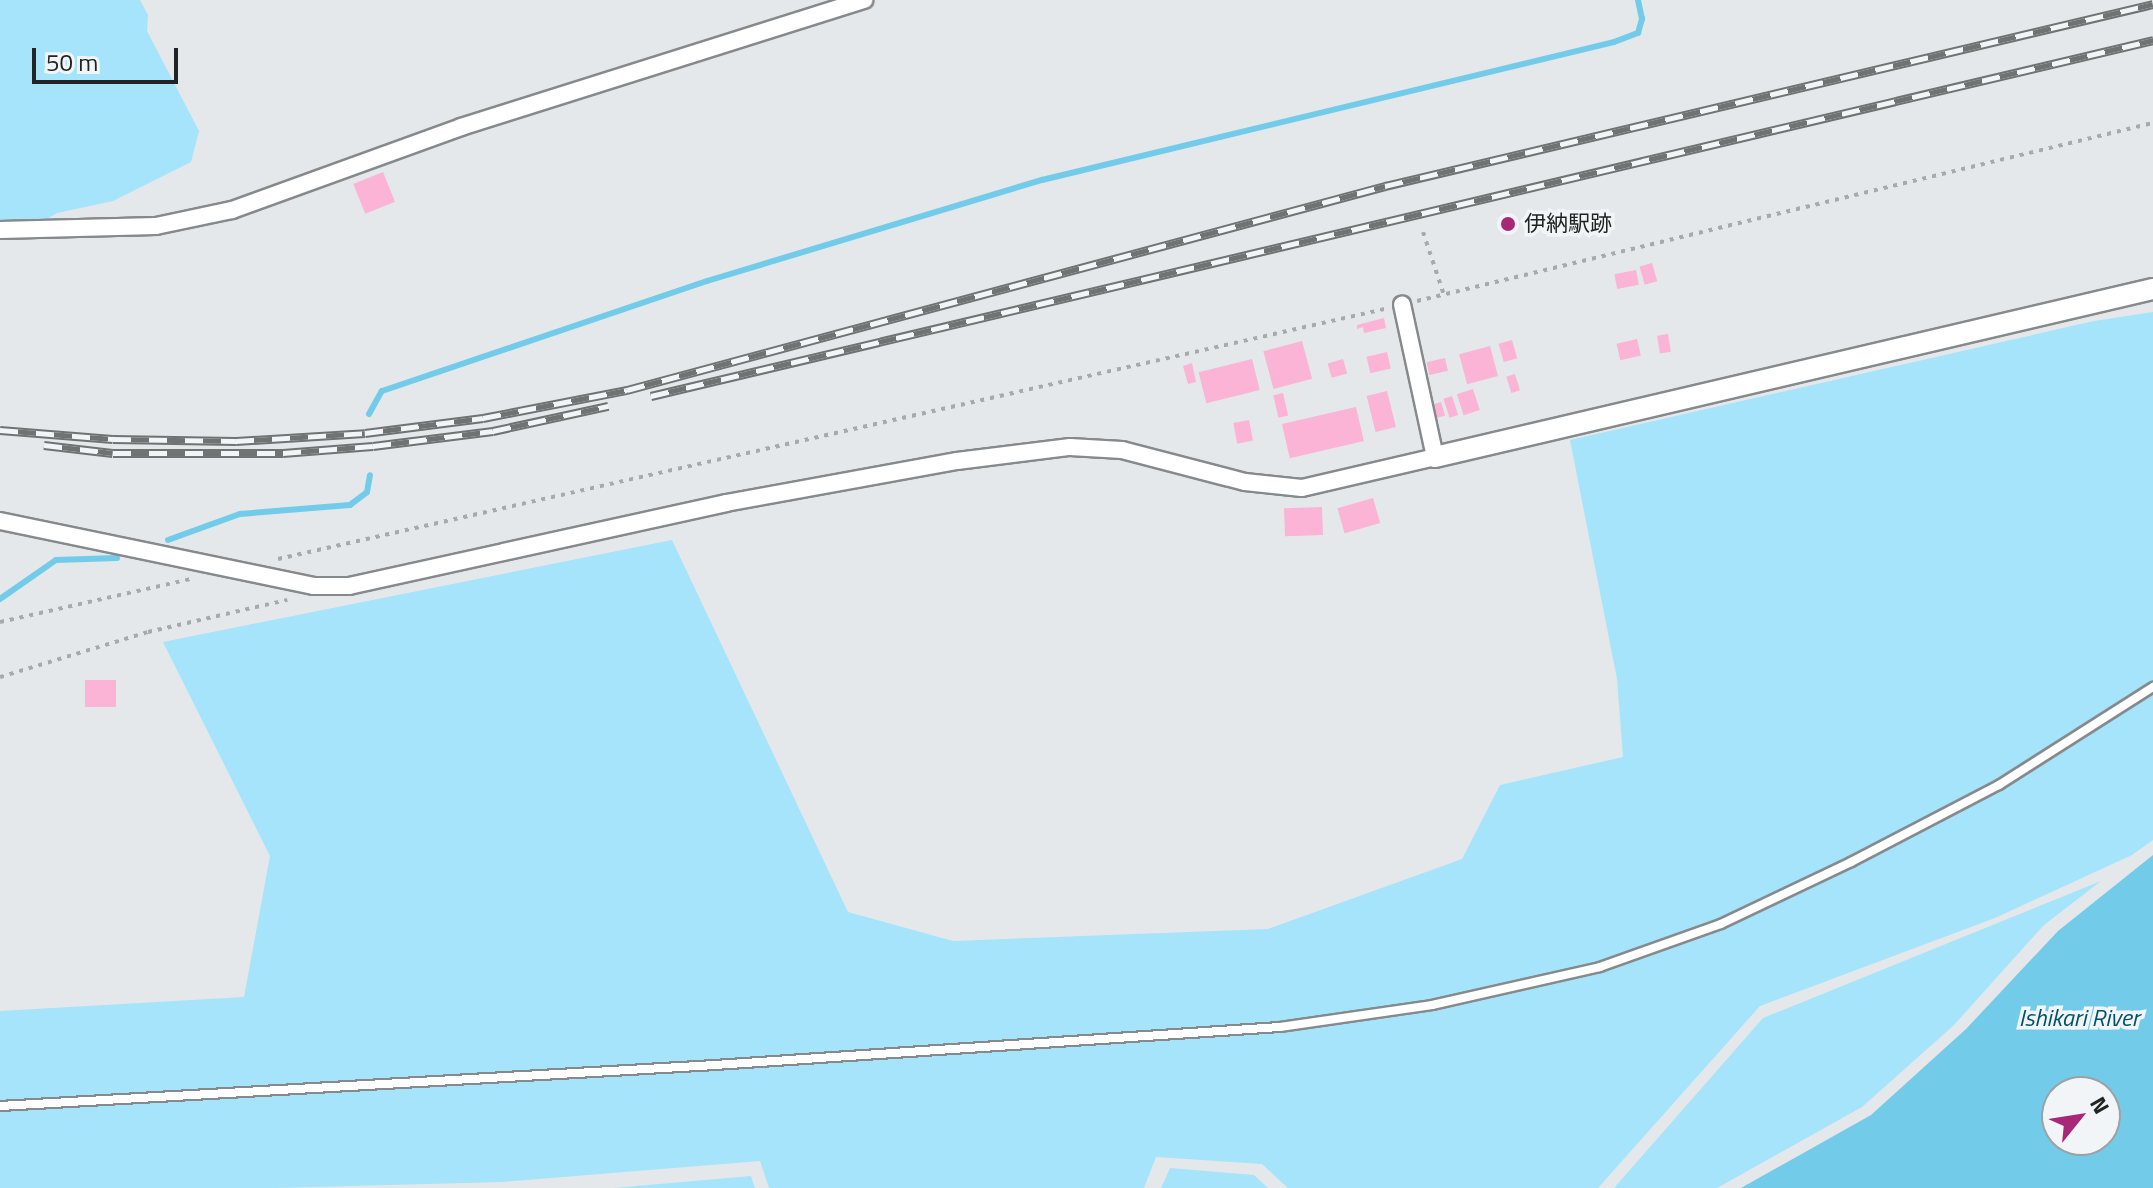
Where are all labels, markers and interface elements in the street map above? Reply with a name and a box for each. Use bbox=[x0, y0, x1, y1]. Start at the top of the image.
scale bar bbox=[36, 32, 182, 82]
text: 50 m bbox=[46, 44, 98, 80]
place label: 伊納駅跡 bbox=[1524, 211, 1612, 237]
marker: 伊納駅跡 bbox=[1499, 215, 1517, 233]
water label: Ishikari River bbox=[2019, 1004, 2139, 1032]
north arrow bbox=[2041, 1076, 2121, 1156]
text: N bbox=[2082, 1090, 2119, 1120]

